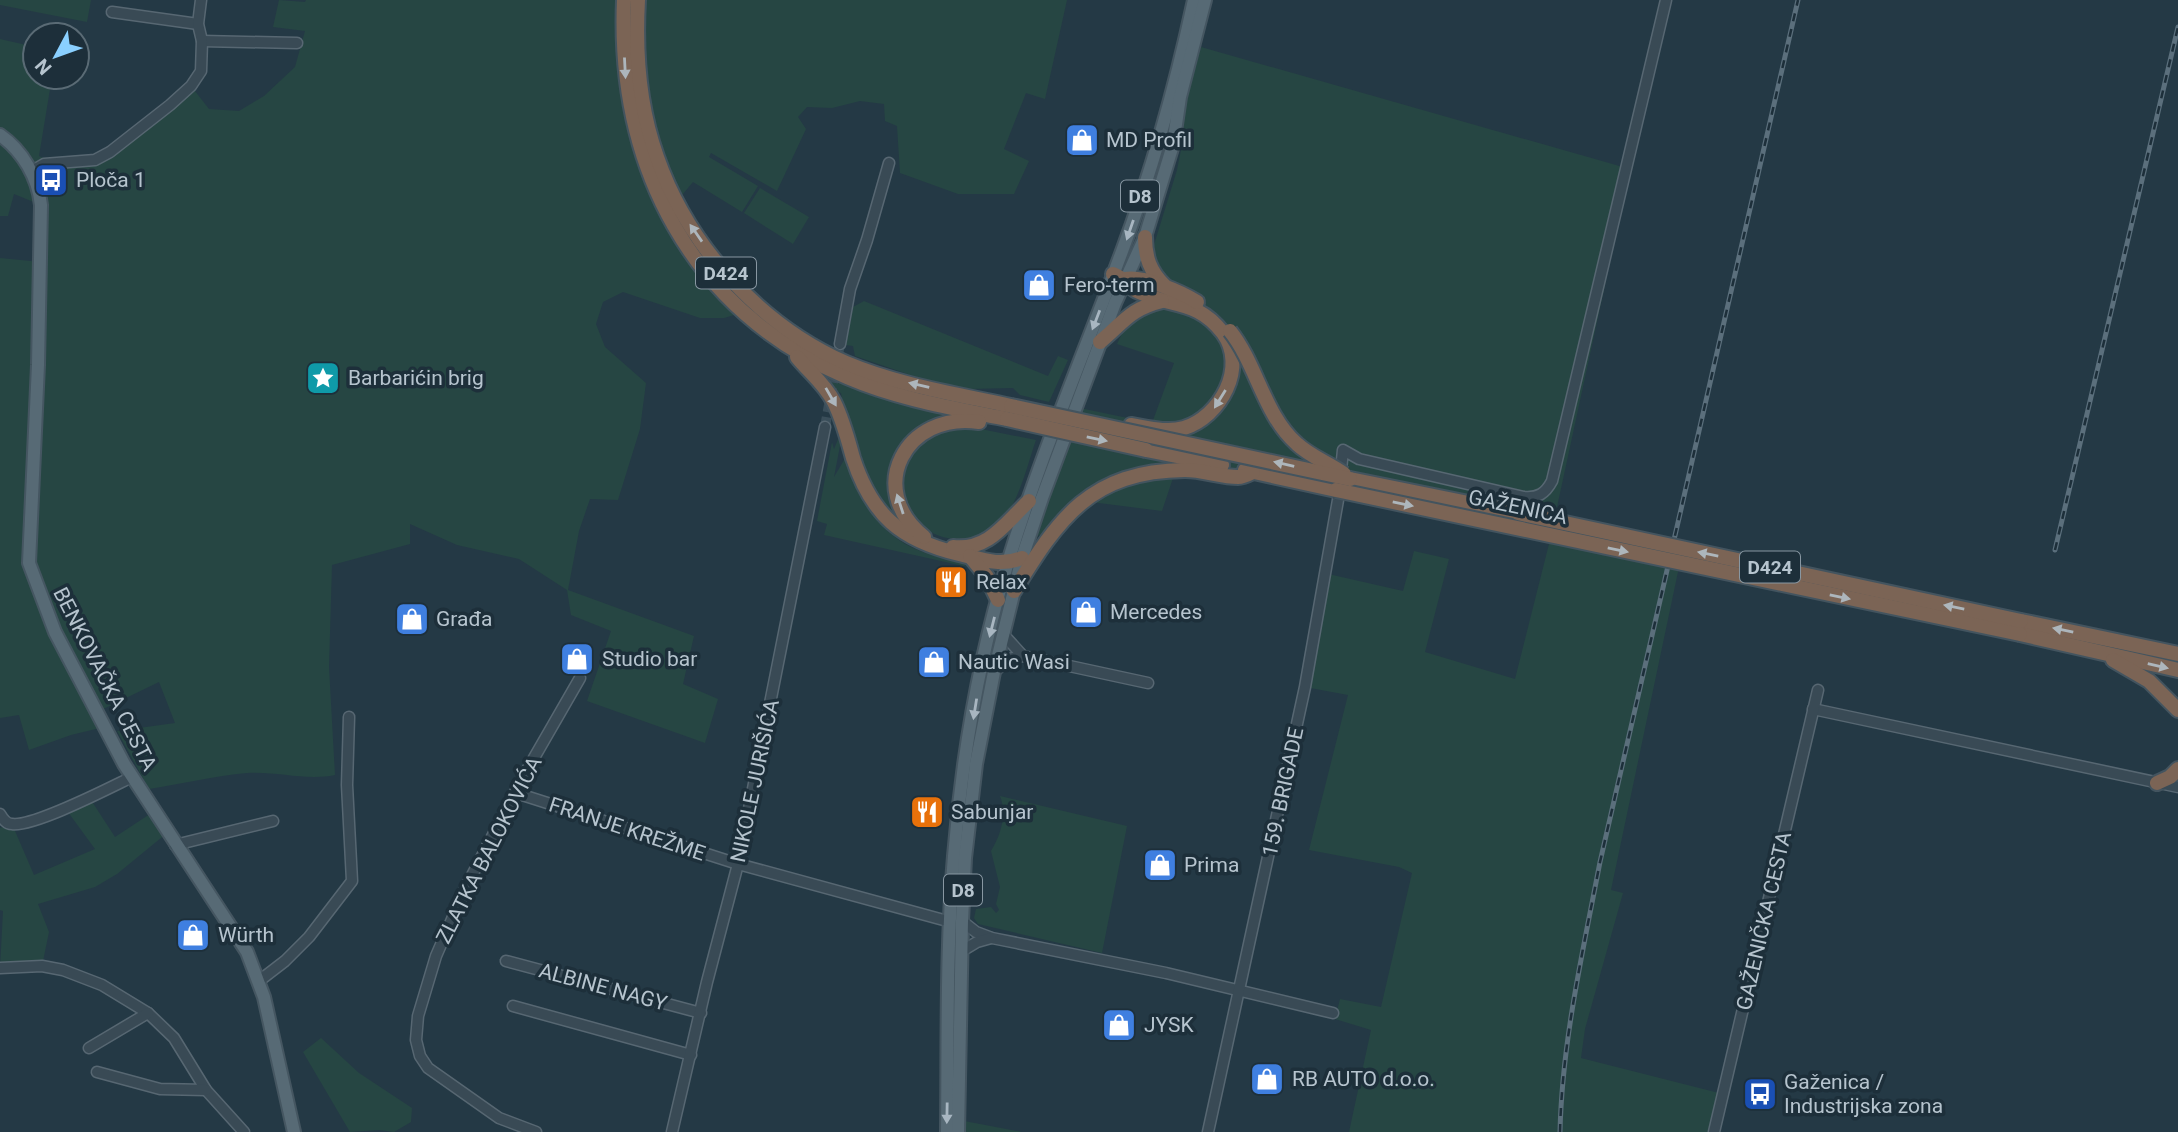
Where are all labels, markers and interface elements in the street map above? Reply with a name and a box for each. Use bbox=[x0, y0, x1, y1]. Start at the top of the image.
north arrow bbox=[21, 21, 91, 91]
text: N bbox=[30, 54, 57, 79]
one-way arrow bbox=[619, 57, 630, 79]
shop icon: MD Profil bbox=[1063, 121, 1101, 159]
place label: MD Profil bbox=[1106, 128, 1192, 152]
bus stop icon: Ploča 1 bbox=[32, 161, 70, 199]
place label: Ploča 1 bbox=[76, 168, 146, 192]
road number: D8 bbox=[1121, 180, 1159, 212]
one-way arrow bbox=[1124, 220, 1135, 241]
one-way arrow bbox=[690, 224, 703, 243]
road number: D424 bbox=[696, 258, 756, 288]
shop icon: Fero-term bbox=[1020, 266, 1058, 304]
place label: Fero-term bbox=[1064, 273, 1155, 297]
one-way arrow bbox=[1090, 310, 1101, 331]
place icon: Barbarićin brig bbox=[304, 359, 342, 397]
place label: Barbarićin brig bbox=[348, 366, 484, 390]
one-way arrow bbox=[908, 379, 930, 390]
one-way arrow bbox=[824, 387, 837, 406]
one-way arrow bbox=[1214, 389, 1226, 408]
one-way arrow bbox=[1086, 434, 1108, 445]
one-way arrow bbox=[1273, 459, 1295, 470]
street label: GAŽENICA bbox=[1466, 485, 1570, 529]
one-way arrow bbox=[895, 493, 905, 514]
one-way arrow bbox=[1392, 499, 1414, 510]
one-way arrow bbox=[1607, 545, 1629, 556]
one-way arrow bbox=[1697, 548, 1719, 559]
road number: D424 bbox=[1740, 552, 1800, 582]
restaurant icon: Relax bbox=[932, 563, 970, 601]
place label: Relax bbox=[976, 570, 1027, 594]
street label: BENKOVAČKA CESTA bbox=[48, 583, 162, 775]
one-way arrow bbox=[1829, 591, 1851, 602]
shop icon: Mercedes bbox=[1067, 593, 1105, 631]
shop icon: Građa bbox=[393, 600, 431, 638]
place label: Mercedes bbox=[1110, 600, 1202, 624]
one-way arrow bbox=[1943, 601, 1965, 612]
place label: Građa bbox=[436, 607, 492, 631]
one-way arrow bbox=[986, 616, 997, 638]
one-way arrow bbox=[2052, 625, 2074, 636]
shop icon: Studio bar bbox=[558, 640, 596, 678]
shop icon: Nautic Wasi bbox=[915, 643, 953, 681]
place label: Studio bar bbox=[602, 647, 697, 671]
place label: Nautic Wasi bbox=[958, 650, 1070, 674]
one-way arrow bbox=[2147, 661, 2169, 672]
street label: NIKOLE JURIŠIĆA bbox=[726, 697, 784, 865]
one-way arrow bbox=[969, 698, 980, 720]
street label: 159. BRIGADE bbox=[1258, 725, 1308, 859]
street label: ZLATKA BALOKOVIĆA bbox=[431, 752, 547, 947]
street label: FRANJE KREŽME bbox=[546, 792, 708, 866]
restaurant icon: Sabunjar bbox=[908, 793, 946, 831]
place label: Sabunjar bbox=[951, 800, 1033, 824]
street label: GAŽENIČKA CESTA bbox=[1732, 829, 1796, 1013]
shop icon: Prima bbox=[1141, 846, 1179, 884]
place label: Prima bbox=[1184, 853, 1239, 877]
road number: D8 bbox=[944, 874, 982, 906]
shop icon: Würth bbox=[174, 916, 212, 954]
place label: Würth bbox=[218, 923, 274, 947]
street label: ALBINE NAGY bbox=[536, 958, 670, 1016]
shop icon: JYSK bbox=[1100, 1006, 1138, 1044]
place label: JYSK bbox=[1144, 1013, 1195, 1037]
shop icon: RB AUTO d.o.o. bbox=[1248, 1060, 1286, 1098]
place label: RB AUTO d.o.o. bbox=[1292, 1067, 1435, 1091]
place label: Gaženica / Industrijska zona bbox=[1784, 1070, 1943, 1118]
bus stop icon: Gaženica / Industrijska zona bbox=[1741, 1075, 1779, 1113]
one-way arrow bbox=[941, 1102, 953, 1124]

